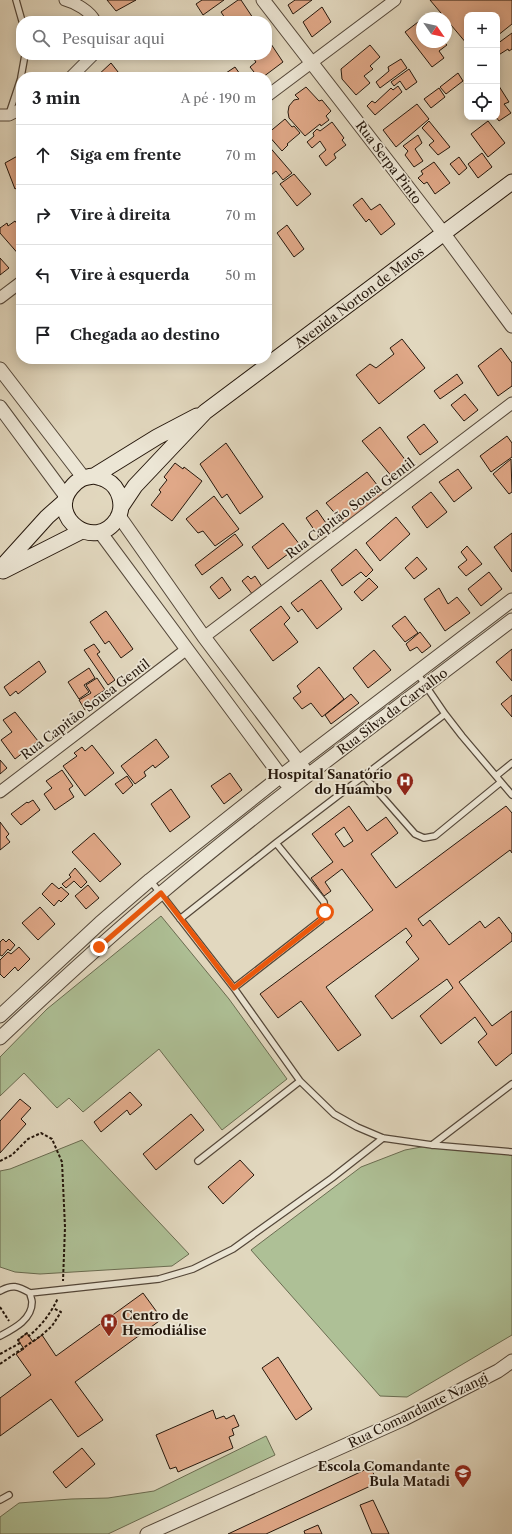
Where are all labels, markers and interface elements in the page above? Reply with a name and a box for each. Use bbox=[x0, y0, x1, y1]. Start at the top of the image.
north arrow bbox=[416, 12, 452, 48]
map controls bbox=[464, 12, 500, 120]
button: + bbox=[464, 12, 500, 48]
search box bbox=[16, 16, 272, 60]
icon: search bbox=[30, 27, 52, 49]
text: Pesquisar aqui bbox=[62, 29, 165, 48]
button: − bbox=[464, 48, 500, 84]
button: locate bbox=[464, 84, 500, 120]
text: 3 min bbox=[32, 88, 81, 108]
text: A pé · 190 m bbox=[181, 90, 256, 106]
street label: Rua Serpa Pinto bbox=[353, 117, 425, 207]
icon: ahead bbox=[32, 144, 54, 166]
text: Siga em frente bbox=[70, 145, 181, 164]
text: 70 m bbox=[226, 147, 256, 163]
icon: right bbox=[32, 204, 54, 226]
text: Vire à direita bbox=[70, 205, 170, 224]
text: 70 m bbox=[226, 207, 256, 223]
street label: Avenida Norton de Matos bbox=[290, 243, 427, 351]
icon: left bbox=[32, 264, 54, 286]
text: Vire à esquerda bbox=[70, 265, 189, 284]
text: 50 m bbox=[225, 267, 256, 283]
icon: arrive bbox=[32, 324, 54, 346]
text: Chegada ao destino bbox=[70, 325, 220, 344]
street label: Rua Capitão Sousa Gentil bbox=[282, 454, 418, 562]
street label: Rua Capitão Sousa Gentil bbox=[17, 655, 153, 763]
street label: Rua Silva da Carvalho bbox=[334, 664, 450, 758]
place label: Hospital Sanatório do Huambo bbox=[267, 766, 392, 797]
hospital icon: Hospital Sanatório do Huambo bbox=[395, 771, 415, 796]
route start bbox=[316, 903, 334, 921]
route end bbox=[90, 938, 108, 956]
place label: Centro de Hemodiálise bbox=[122, 1307, 207, 1338]
hospital icon: Centro de Hemodiálise bbox=[99, 1312, 119, 1337]
street label: Rua Comandante Nzangi bbox=[345, 1369, 491, 1451]
place label: Escola Comandante Bula Matadi bbox=[318, 1458, 450, 1489]
school or university icon: Escola Comandante Bula Matadi bbox=[453, 1463, 473, 1488]

